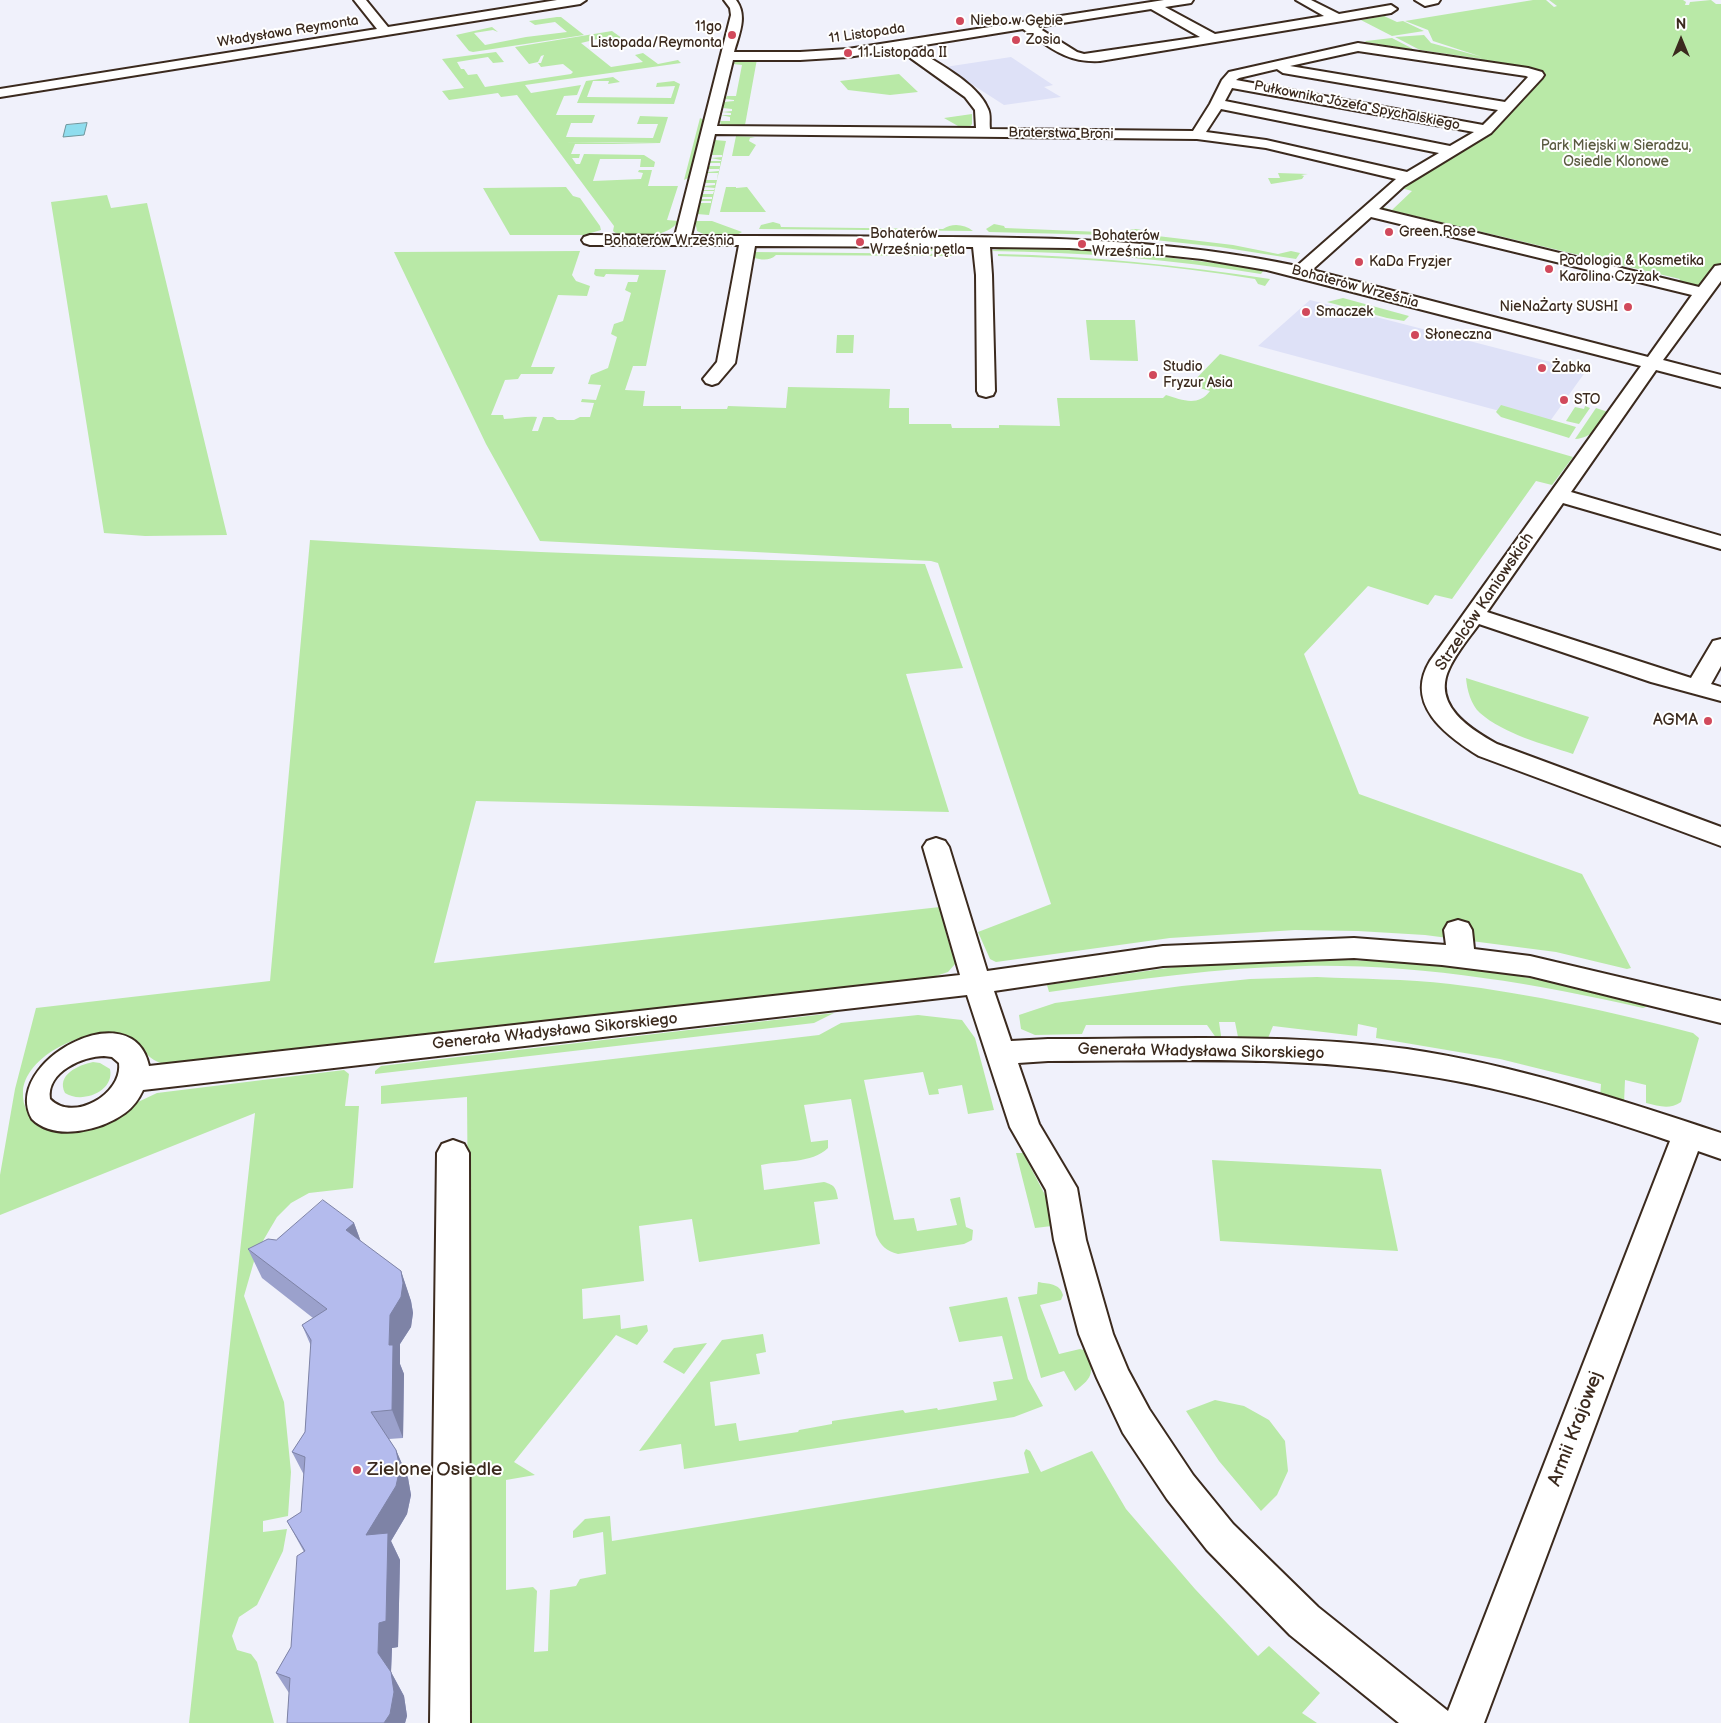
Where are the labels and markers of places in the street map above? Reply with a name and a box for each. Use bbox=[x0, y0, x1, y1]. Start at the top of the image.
place label: Niebo w Gębie bbox=[970, 13, 1063, 29]
marker: Niebo w Gębie bbox=[954, 15, 966, 27]
place label: 11go Listopada/Reymonta bbox=[590, 19, 722, 52]
marker: 11go Listopada/Reymonta bbox=[726, 29, 738, 41]
place label: Zosia bbox=[1026, 32, 1061, 48]
marker: Zosia bbox=[1010, 34, 1022, 46]
place label: 11 Listopada II bbox=[858, 45, 947, 61]
marker: 11 Listopada II bbox=[842, 47, 854, 59]
place label: Green Rose bbox=[1399, 224, 1476, 240]
place label: Bohaterów Września pętla bbox=[870, 226, 965, 258]
marker: Green Rose bbox=[1383, 226, 1395, 238]
place label: Bohaterów Września II bbox=[1092, 228, 1164, 260]
marker: Bohaterów Września pętla bbox=[854, 236, 866, 248]
marker: Bohaterów Września II bbox=[1076, 238, 1088, 250]
place label: Podologia & Kosmetika Karolina Czyżak bbox=[1559, 253, 1704, 286]
place label: KaDa Fryzjer bbox=[1369, 254, 1451, 270]
marker: KaDa Fryzjer bbox=[1353, 256, 1365, 268]
marker: Podologia & Kosmetika Karolina Czyżak bbox=[1543, 263, 1555, 275]
place label: NieNaŻarty SUSHI bbox=[1500, 299, 1618, 315]
marker: NieNaŻarty SUSHI bbox=[1622, 301, 1634, 313]
place label: Smaczek bbox=[1316, 304, 1373, 320]
marker: Smaczek bbox=[1300, 306, 1312, 318]
place label: Słoneczna bbox=[1425, 327, 1492, 343]
marker: Słoneczna bbox=[1409, 329, 1421, 341]
place label: Studio Fryzur Asia bbox=[1163, 359, 1233, 392]
place label: Żabka bbox=[1552, 360, 1591, 376]
marker: Żabka bbox=[1536, 362, 1548, 374]
marker: Studio Fryzur Asia bbox=[1147, 369, 1159, 381]
place label: STO bbox=[1574, 392, 1600, 408]
marker: STO bbox=[1558, 394, 1570, 406]
place label: AGMA bbox=[1653, 711, 1698, 731]
marker: AGMA bbox=[1702, 715, 1714, 727]
place label: Zielone Osiedle bbox=[367, 1459, 502, 1481]
marker: Zielone Osiedle bbox=[351, 1464, 363, 1476]

